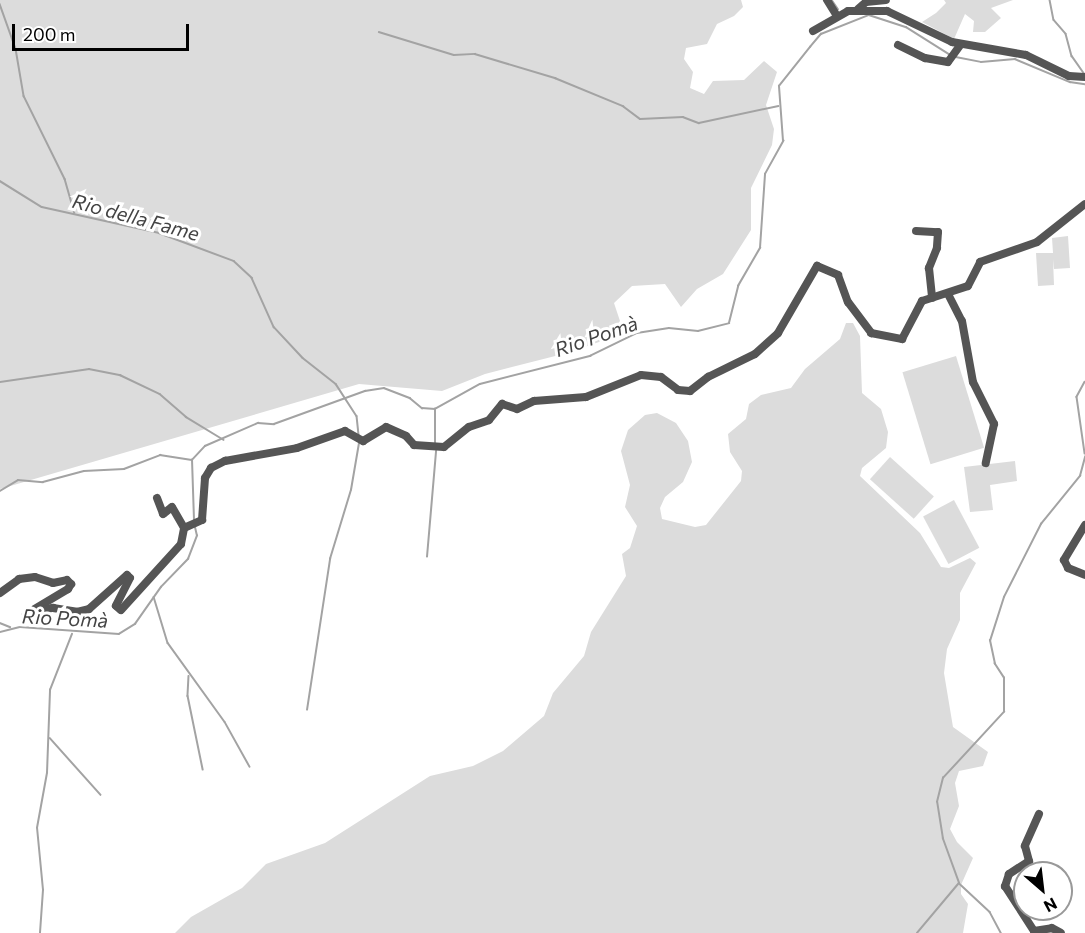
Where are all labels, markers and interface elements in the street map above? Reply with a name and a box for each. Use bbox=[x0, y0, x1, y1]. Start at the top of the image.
scale bar bbox=[15, 12, 192, 50]
text: 200 m bbox=[23, 23, 76, 45]
water label: Rio della Fame bbox=[70, 189, 202, 245]
water label: Rio Pomà bbox=[551, 311, 641, 361]
water label: Rio Pomà bbox=[21, 604, 109, 632]
north arrow bbox=[1013, 861, 1073, 921]
text: N bbox=[1041, 894, 1061, 917]

